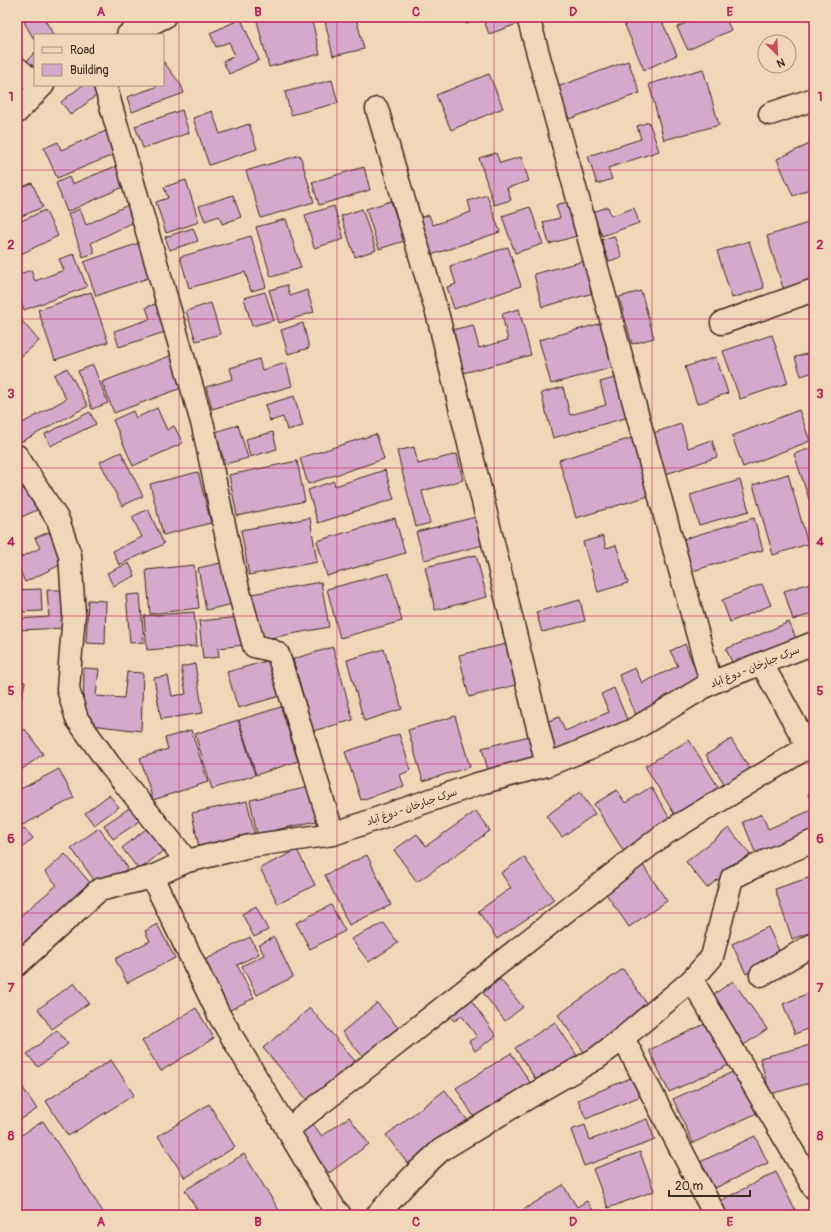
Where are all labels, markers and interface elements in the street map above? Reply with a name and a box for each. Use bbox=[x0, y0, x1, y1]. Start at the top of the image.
text: A bbox=[97, 4, 106, 20]
text: B bbox=[254, 4, 262, 20]
text: C bbox=[412, 4, 420, 20]
text: D bbox=[569, 4, 577, 20]
text: E bbox=[727, 4, 734, 20]
legend bbox=[34, 34, 164, 86]
north arrow bbox=[757, 34, 797, 74]
text: Road bbox=[70, 43, 95, 58]
text: N bbox=[774, 55, 787, 70]
text: Building bbox=[70, 63, 109, 78]
text: 1 bbox=[8, 89, 14, 105]
text: 1 bbox=[817, 89, 823, 105]
text: 2 bbox=[7, 237, 15, 253]
text: 2 bbox=[816, 237, 824, 253]
text: 3 bbox=[7, 386, 15, 402]
text: 3 bbox=[816, 386, 824, 402]
text: 4 bbox=[7, 534, 15, 550]
text: 4 bbox=[816, 534, 824, 550]
street label: سرک جبارخان - دوغ آباد bbox=[709, 644, 802, 691]
text: 5 bbox=[7, 683, 15, 699]
text: 5 bbox=[816, 683, 824, 699]
street label: سرک جبارخان - دوغ آباد bbox=[365, 786, 459, 829]
text: 6 bbox=[7, 831, 15, 847]
text: 6 bbox=[816, 831, 824, 847]
text: 7 bbox=[8, 980, 15, 996]
text: 7 bbox=[817, 980, 824, 996]
text: 8 bbox=[8, 1128, 15, 1144]
text: 8 bbox=[817, 1128, 824, 1144]
scale bar bbox=[669, 1172, 750, 1198]
text: 20 m bbox=[675, 1179, 704, 1194]
text: A bbox=[97, 1214, 106, 1230]
text: B bbox=[254, 1214, 262, 1230]
text: C bbox=[412, 1214, 420, 1230]
text: D bbox=[569, 1214, 577, 1230]
text: E bbox=[727, 1214, 734, 1230]

